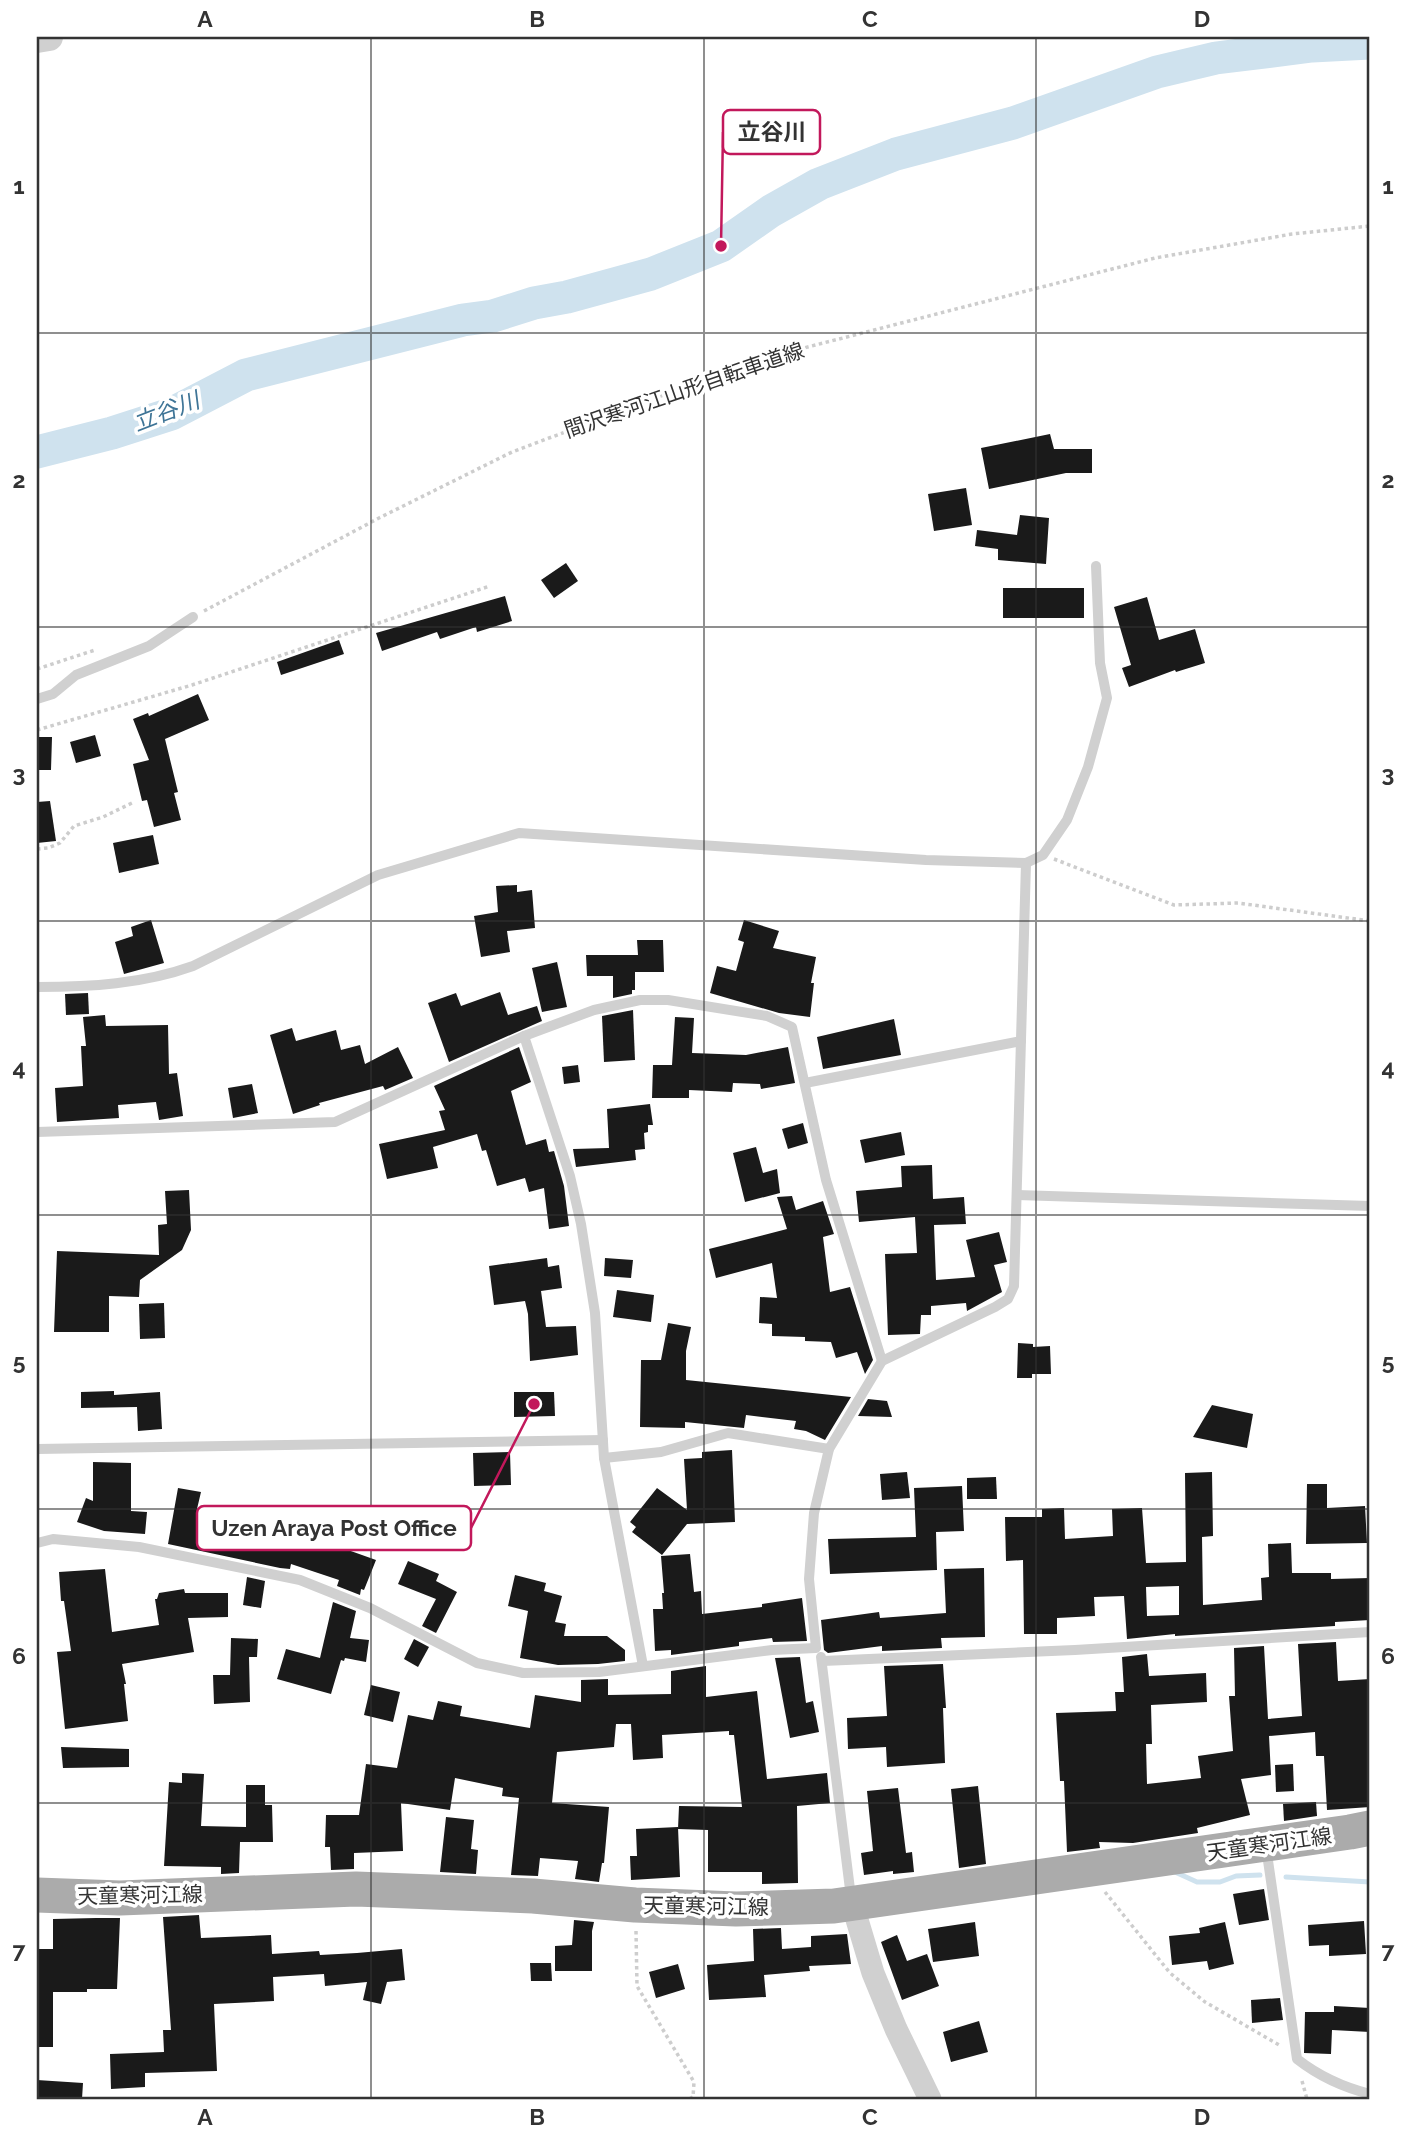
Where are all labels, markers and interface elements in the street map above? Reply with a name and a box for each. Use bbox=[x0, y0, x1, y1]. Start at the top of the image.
text: A bbox=[197, 5, 213, 32]
text: B bbox=[529, 5, 545, 32]
text: C bbox=[862, 5, 878, 32]
text: D bbox=[1194, 5, 1210, 32]
callout: 立谷川 bbox=[723, 110, 820, 154]
text: 立谷川 bbox=[738, 118, 807, 145]
text: 1 bbox=[13, 172, 25, 199]
text: 1 bbox=[1382, 172, 1394, 199]
street label: 間沢寒河江山形自転車道線 bbox=[561, 337, 807, 443]
water label: 立谷川 bbox=[129, 385, 206, 436]
text: 2 bbox=[13, 466, 25, 493]
text: 2 bbox=[1382, 466, 1394, 493]
text: 3 bbox=[13, 760, 25, 787]
text: 3 bbox=[1382, 760, 1394, 787]
text: 4 bbox=[12, 1054, 26, 1081]
text: 4 bbox=[1381, 1054, 1395, 1081]
text: 5 bbox=[13, 1348, 26, 1375]
text: 5 bbox=[1382, 1348, 1395, 1375]
callout: Uzen Araya Post Office bbox=[197, 1506, 471, 1550]
text: Uzen Araya Post Office bbox=[211, 1514, 457, 1541]
text: 6 bbox=[12, 1642, 26, 1669]
text: 6 bbox=[1381, 1642, 1395, 1669]
street label: 天童寒河江線 bbox=[1205, 1823, 1333, 1865]
street label: 天童寒河江線 bbox=[77, 1881, 203, 1909]
street label: 天童寒河江線 bbox=[643, 1892, 769, 1920]
text: 7 bbox=[13, 1936, 26, 1963]
text: 7 bbox=[1382, 1936, 1395, 1963]
text: A bbox=[197, 2103, 213, 2130]
text: B bbox=[529, 2103, 545, 2130]
text: C bbox=[862, 2103, 878, 2130]
text: D bbox=[1194, 2103, 1210, 2130]

